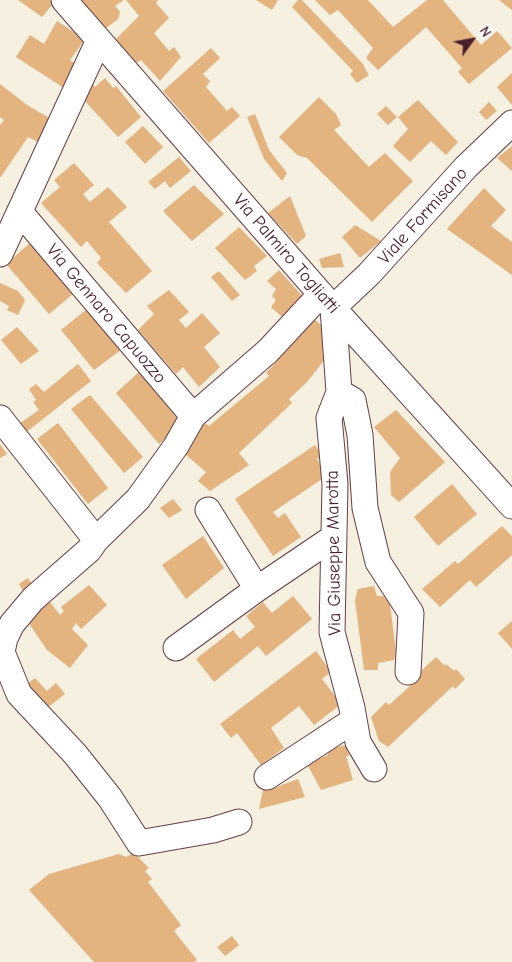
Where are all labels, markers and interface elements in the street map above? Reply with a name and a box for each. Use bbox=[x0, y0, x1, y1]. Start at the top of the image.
north arrow bbox=[447, 15, 497, 65]
text: N bbox=[476, 23, 495, 40]
street label: Viale Formisano bbox=[374, 163, 472, 269]
street label: Via Palmiro Togliatti bbox=[228, 190, 344, 318]
street label: Via Gennaro Capuozzo bbox=[41, 240, 171, 388]
street label: Via Giuseppe Marotta bbox=[322, 470, 346, 636]

